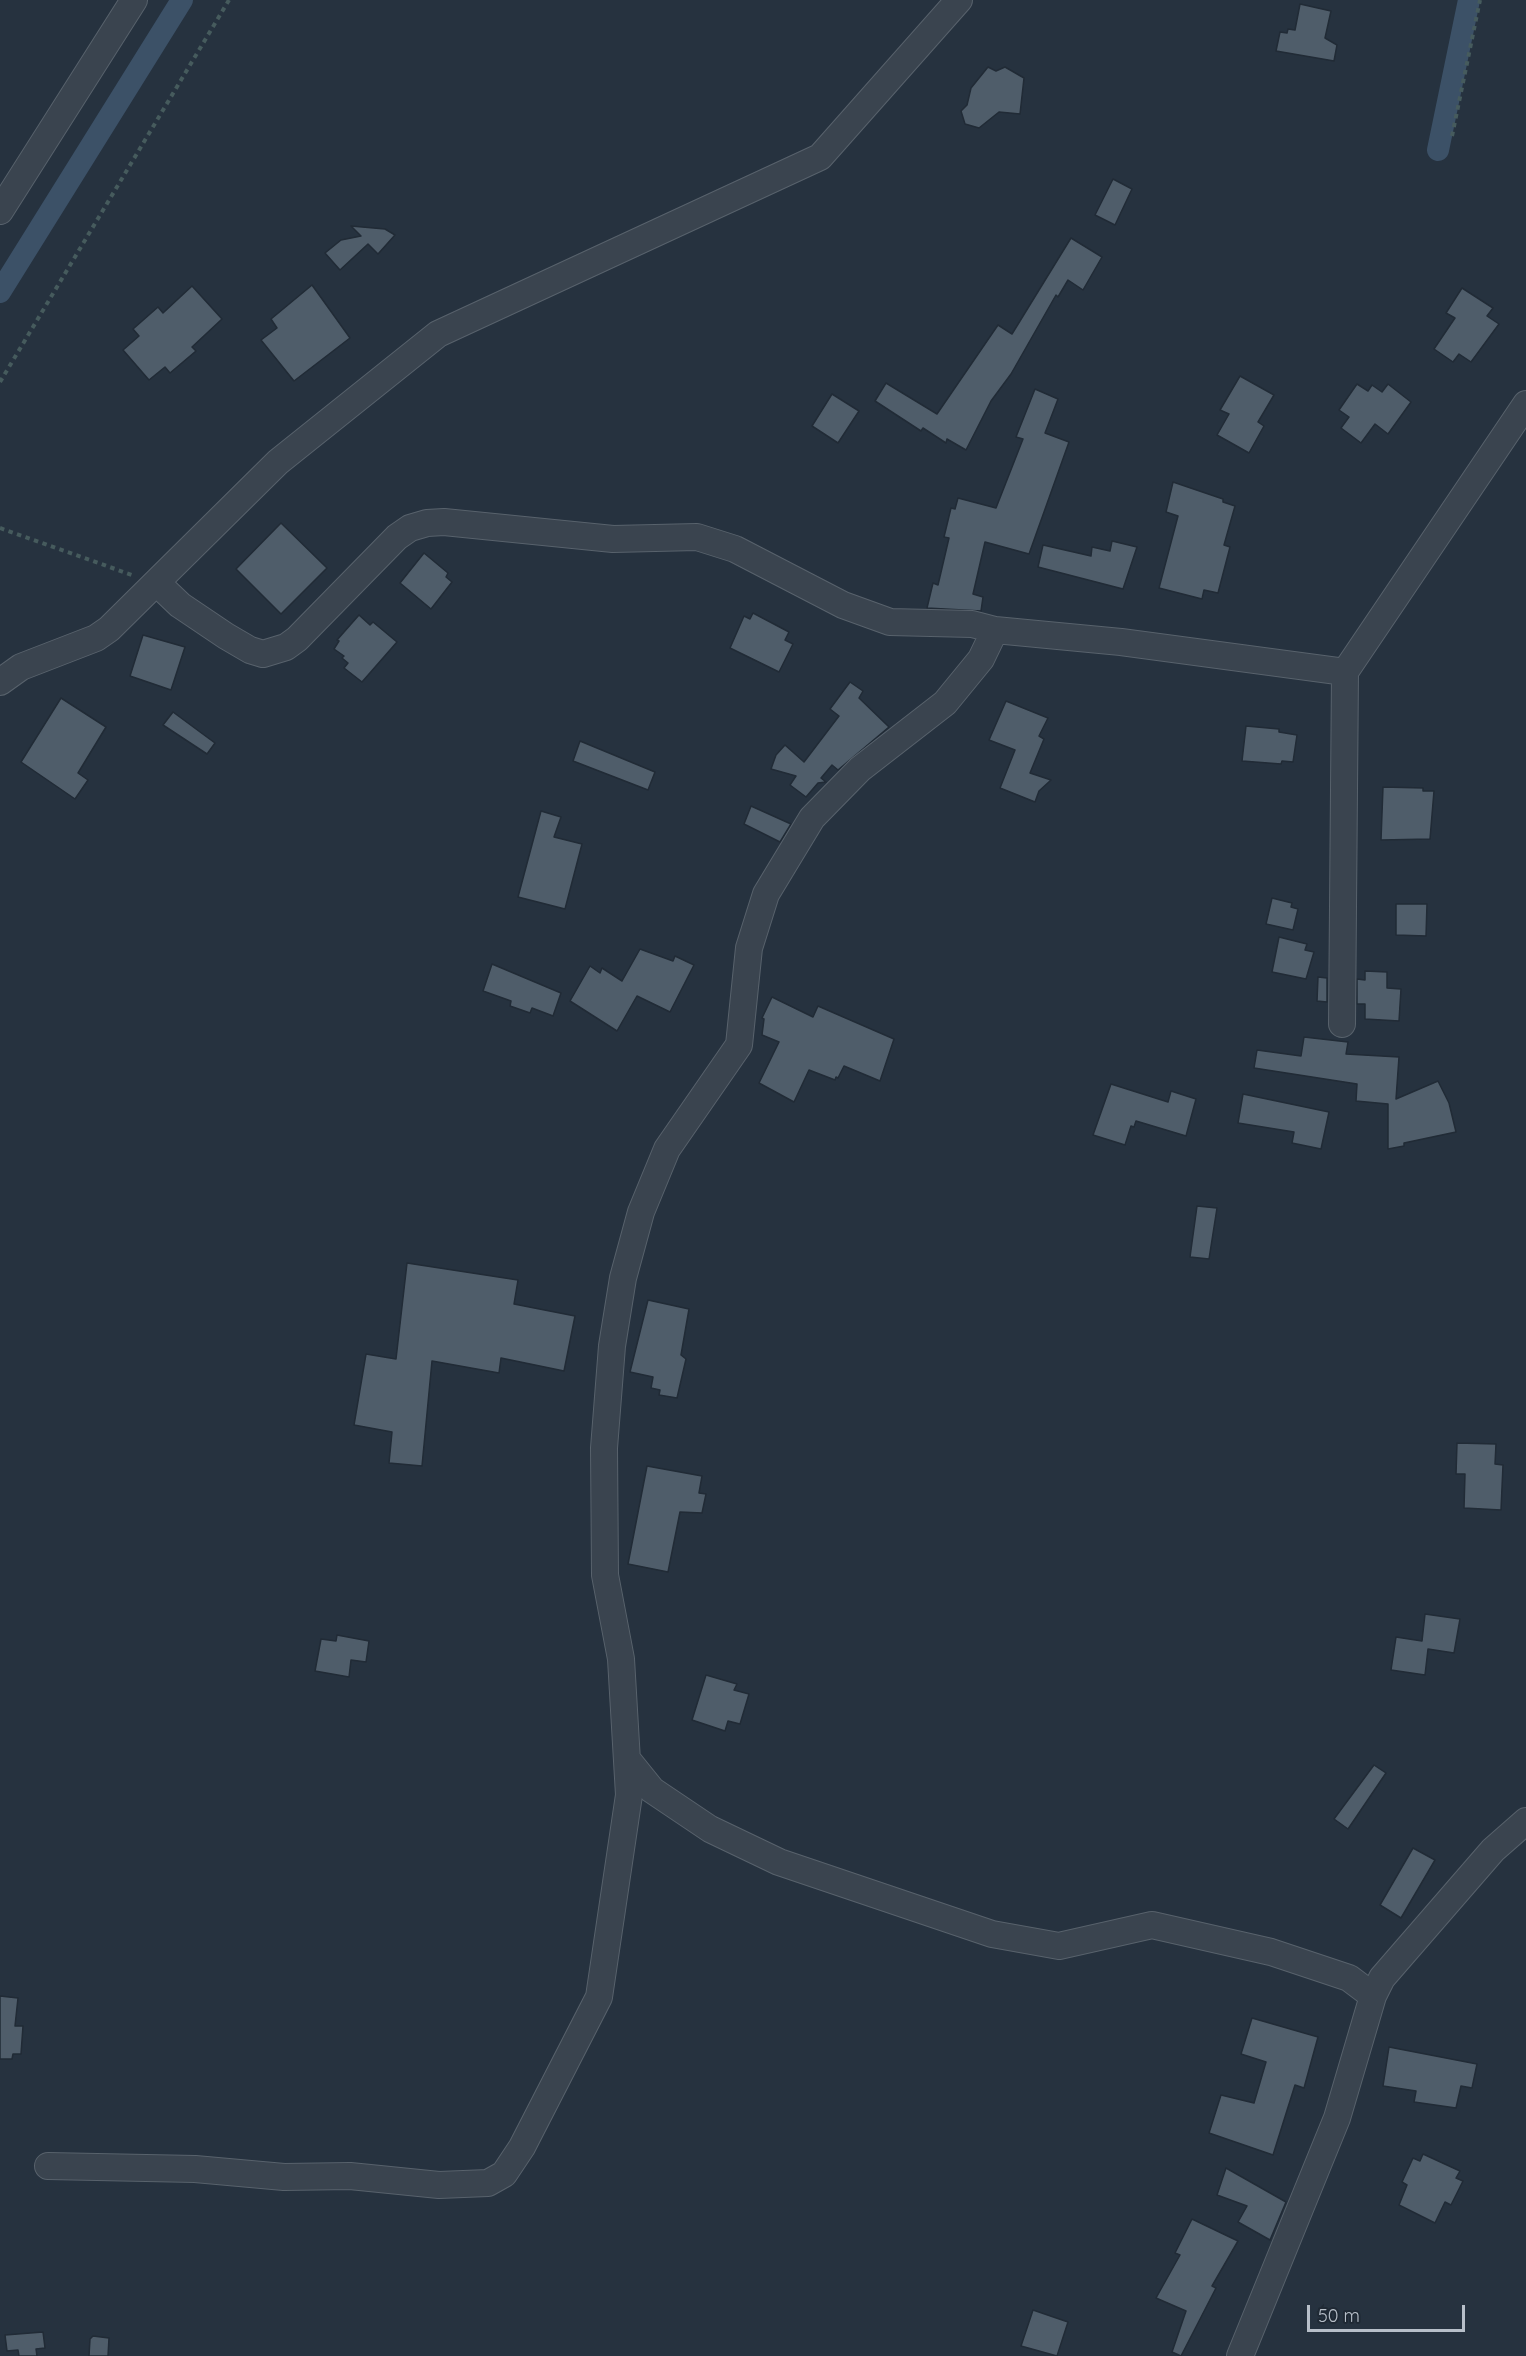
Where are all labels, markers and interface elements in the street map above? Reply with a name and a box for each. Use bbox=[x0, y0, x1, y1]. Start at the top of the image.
scale bar bbox=[1310, 2293, 1468, 2331]
text: 50 m bbox=[1318, 2304, 1360, 2327]

